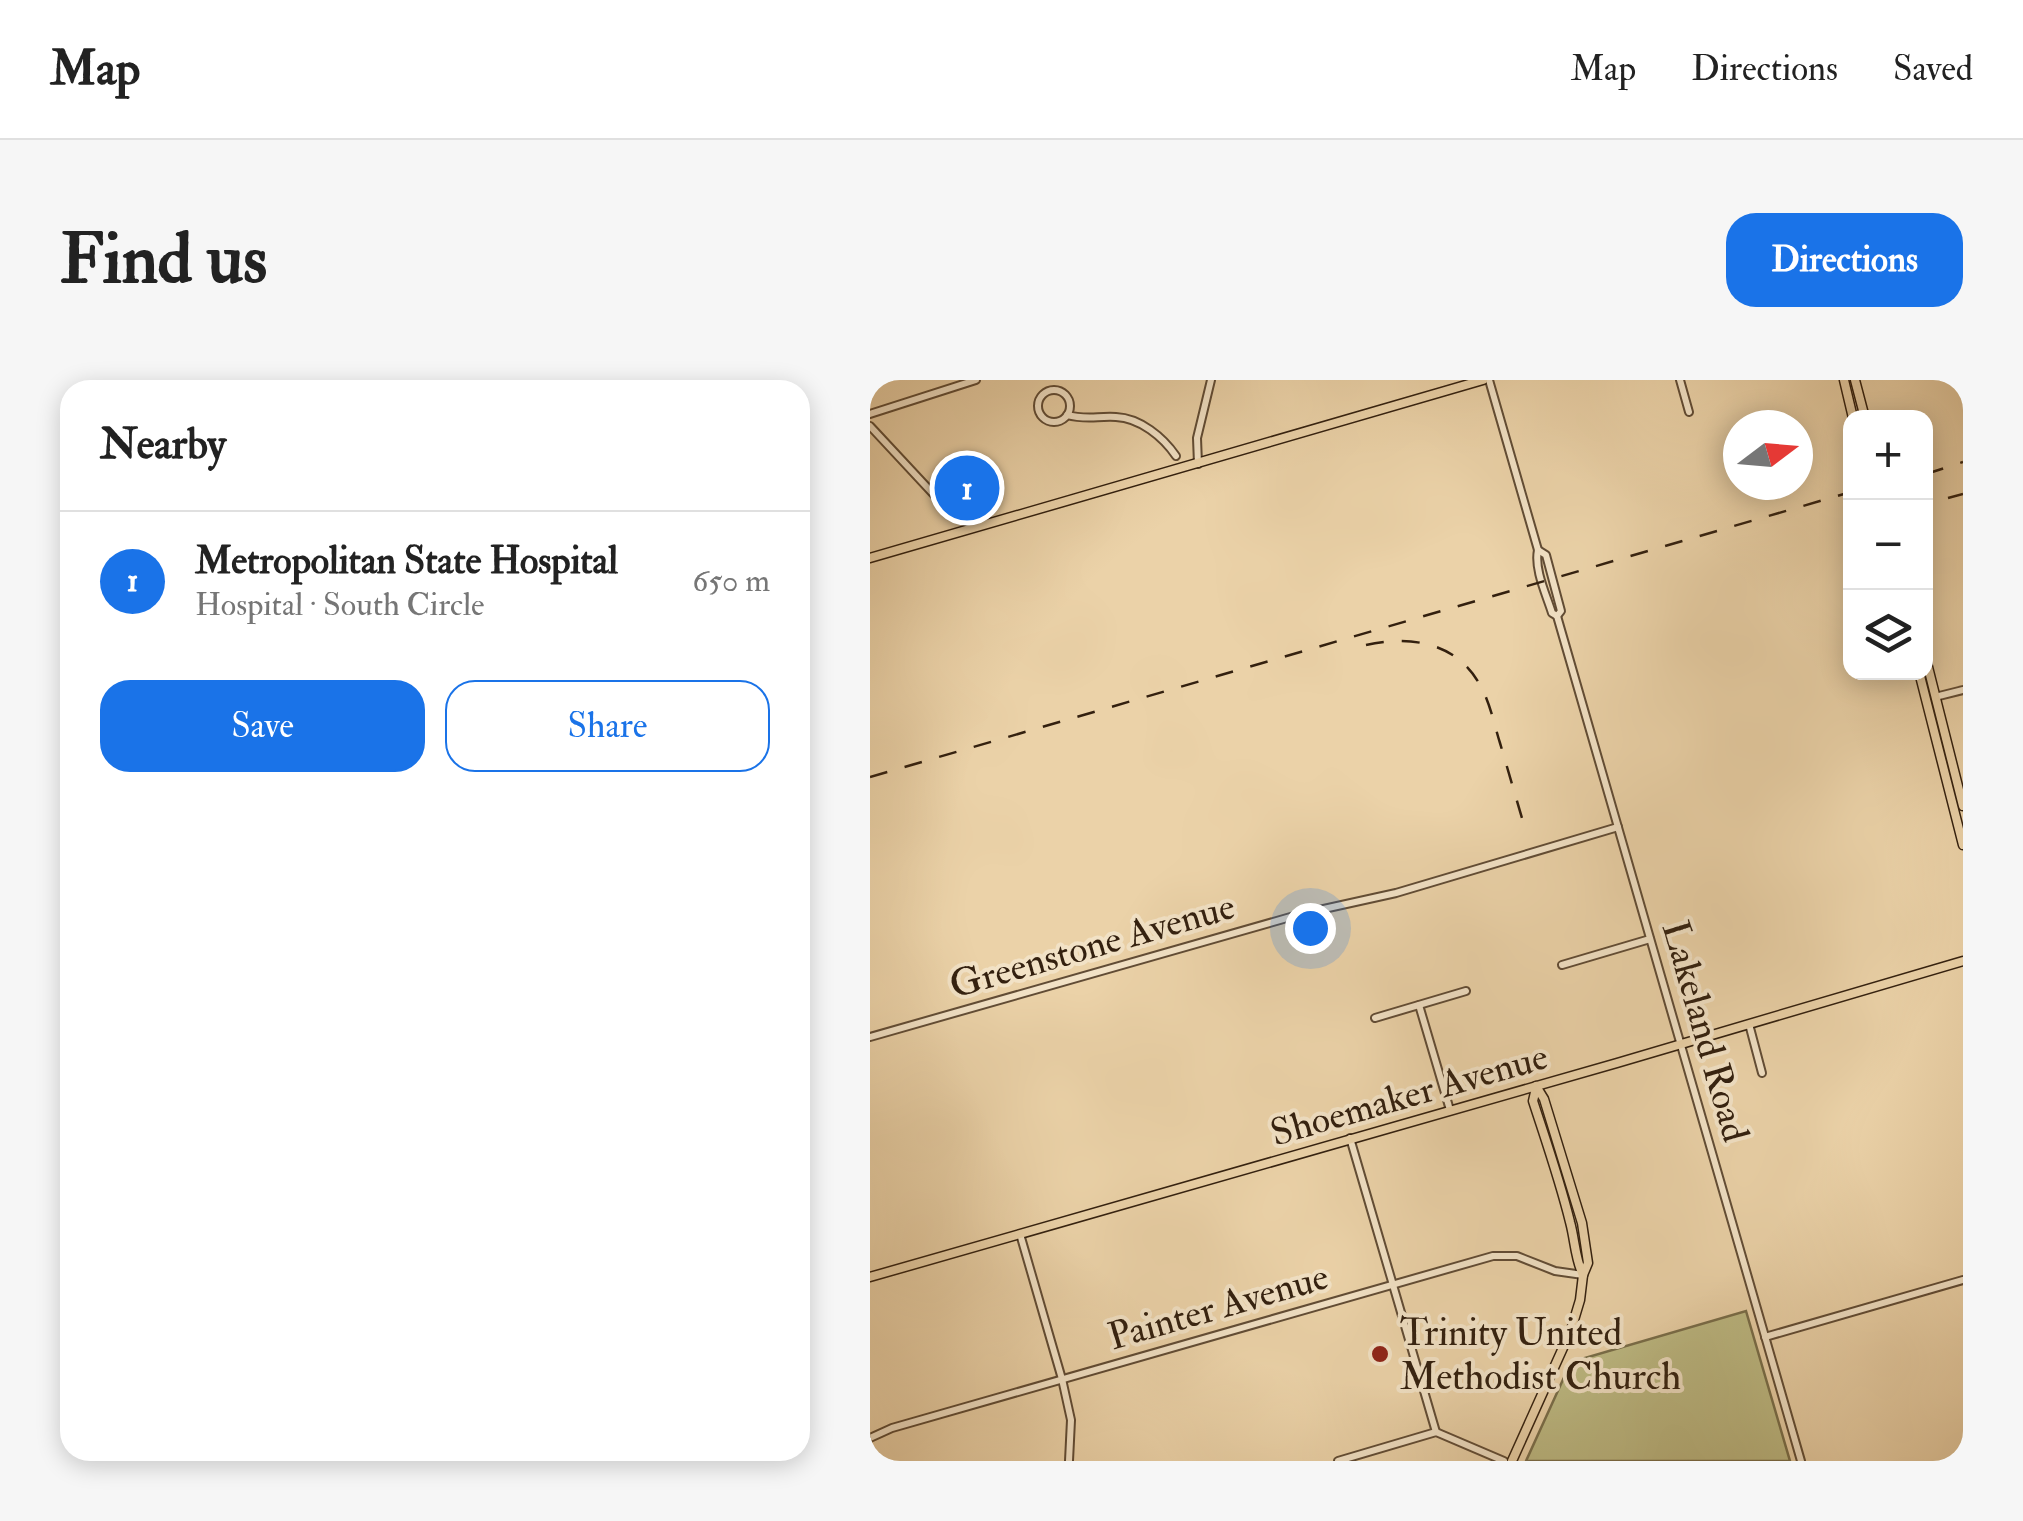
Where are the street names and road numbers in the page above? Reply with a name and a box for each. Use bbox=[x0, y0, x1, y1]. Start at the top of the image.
street label: Greenstone Avenue bbox=[944, 882, 1240, 1010]
street label: Lakeland Road bbox=[1651, 915, 1760, 1148]
street label: Shoemaker Avenue bbox=[1265, 1032, 1553, 1157]
street label: Painter Avenue bbox=[1103, 1253, 1334, 1361]

